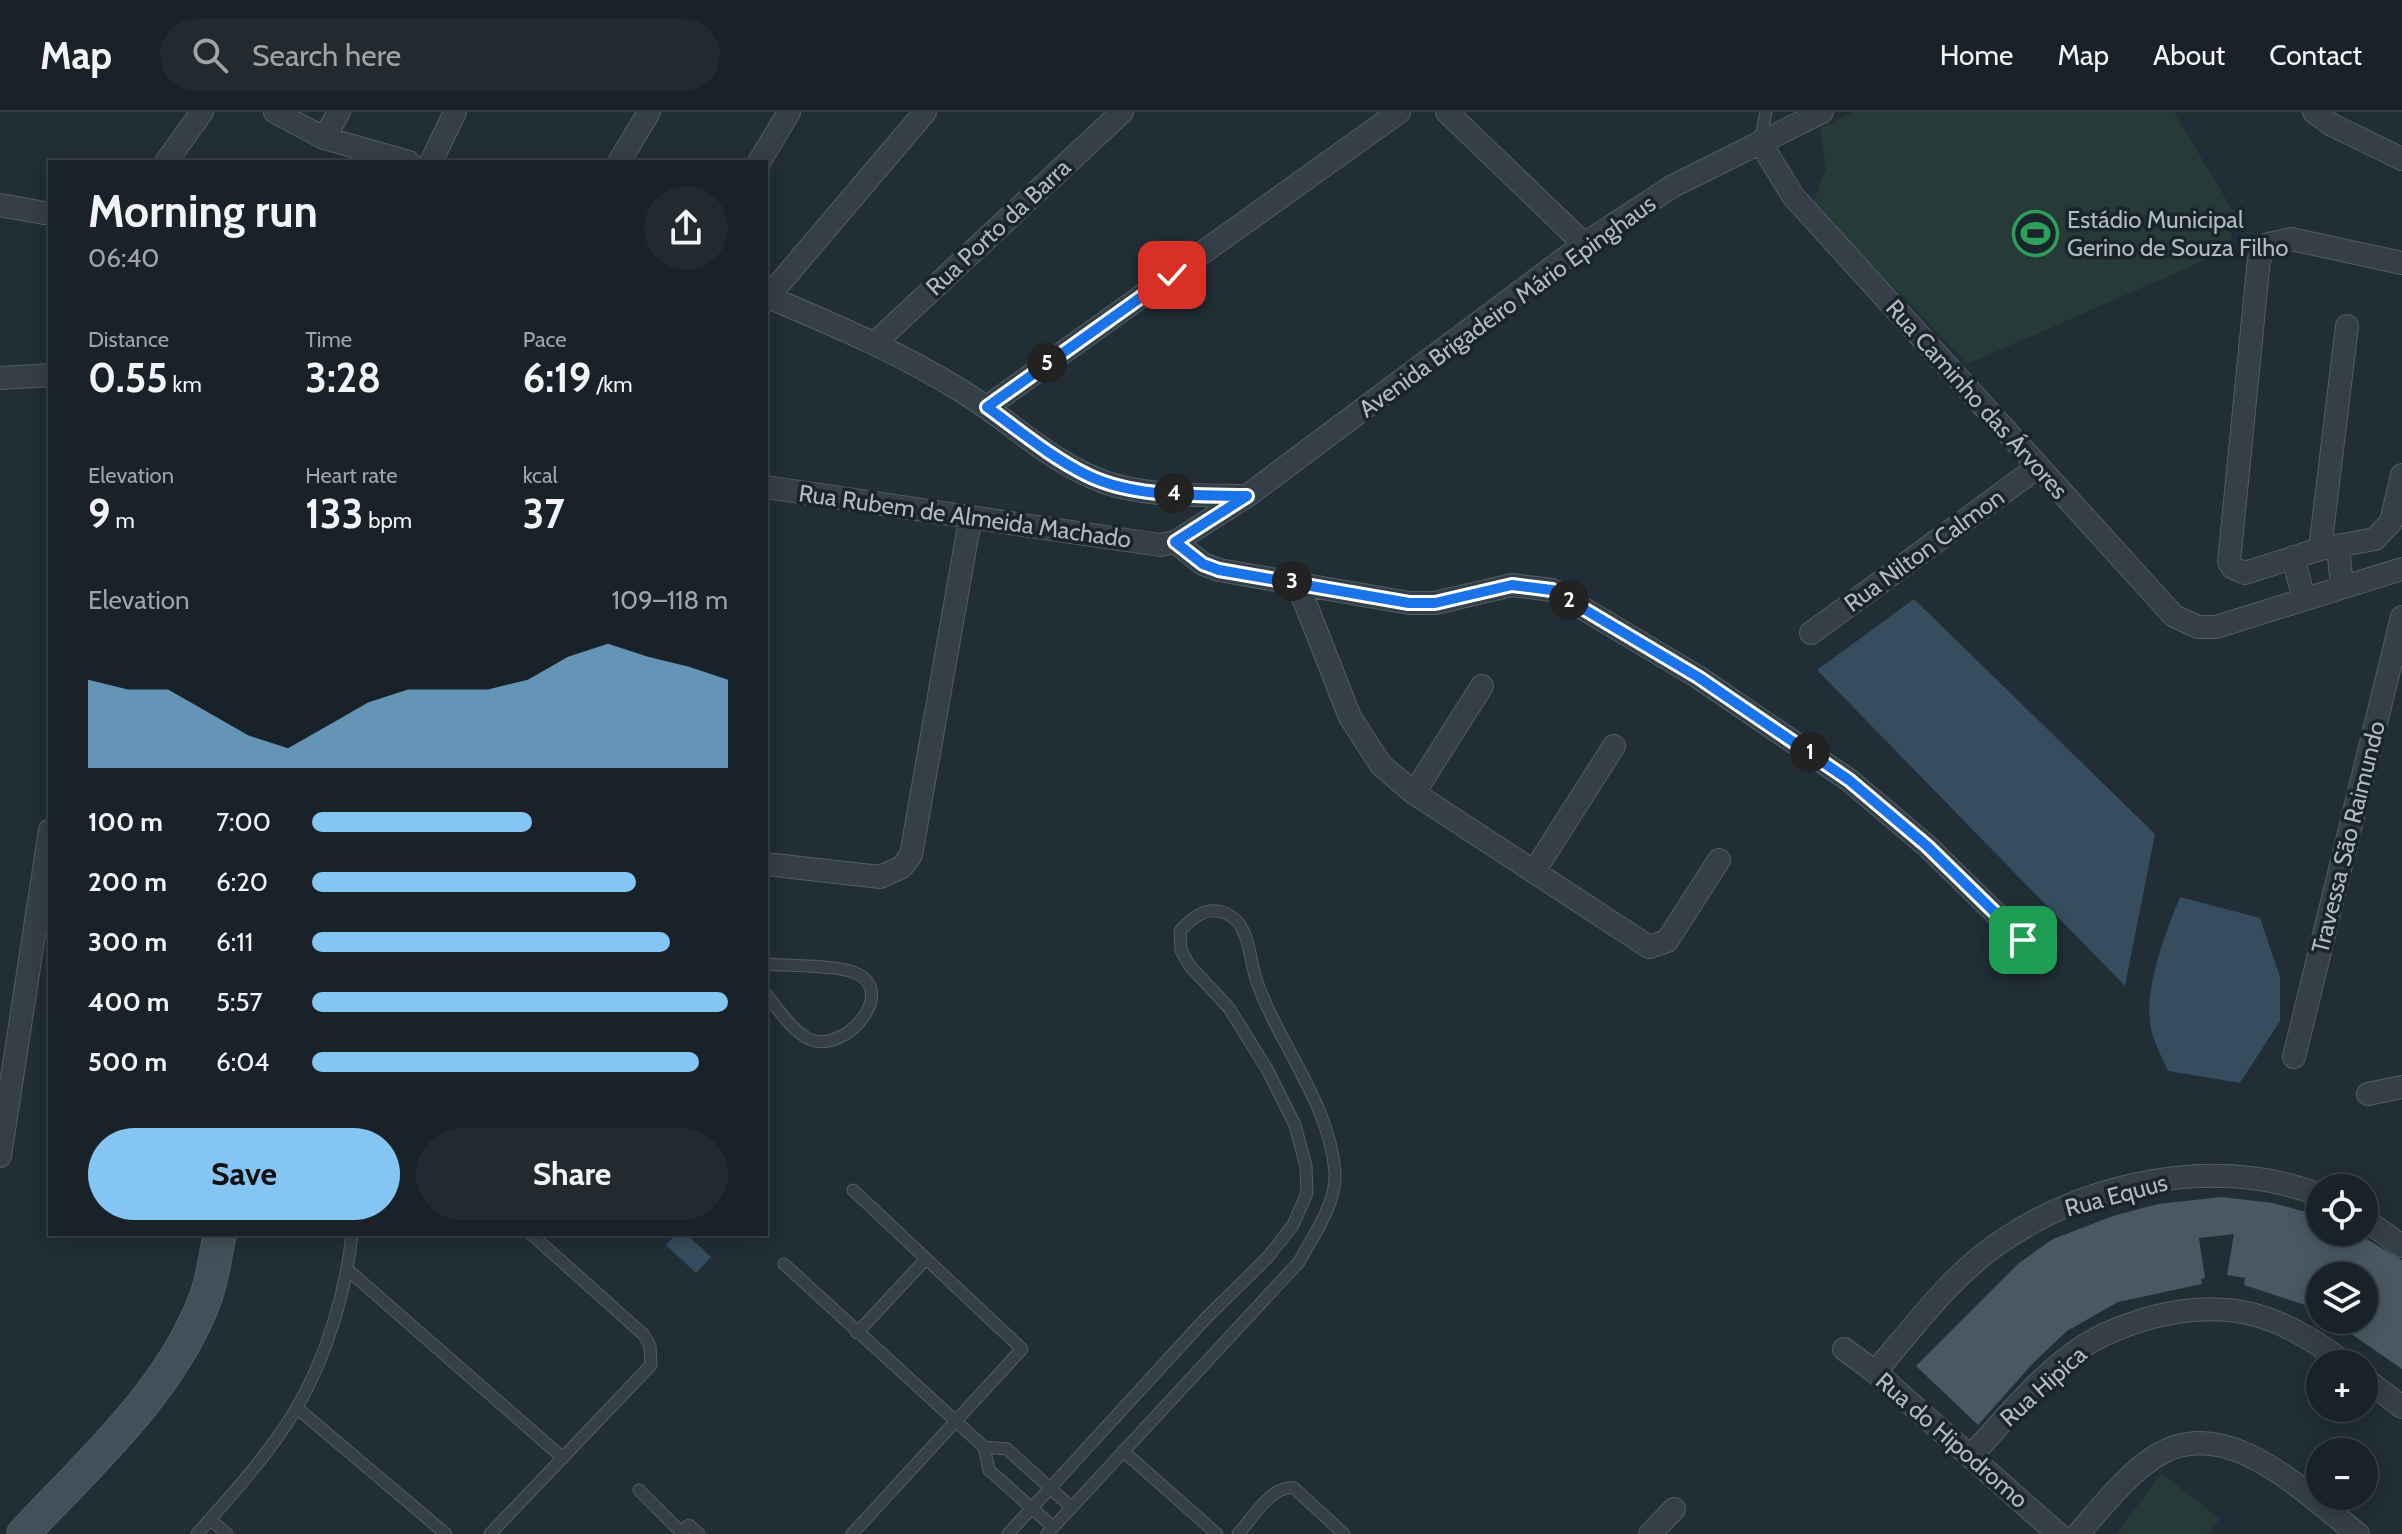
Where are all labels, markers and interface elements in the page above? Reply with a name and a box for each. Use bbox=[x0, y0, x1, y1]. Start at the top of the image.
search box bbox=[160, 19, 720, 91]
text: Map bbox=[40, 32, 112, 79]
icon: search bbox=[188, 33, 232, 77]
text: Search here bbox=[252, 37, 401, 74]
text: Home bbox=[1940, 38, 2013, 72]
text: Map bbox=[2057, 38, 2109, 72]
text: About bbox=[2153, 38, 2225, 72]
text: Contact bbox=[2269, 38, 2362, 72]
street label: Rua Porto da Barra bbox=[920, 152, 1077, 301]
text: Morning run bbox=[88, 185, 318, 238]
button: share bbox=[644, 186, 728, 270]
street label: Avenida Brigadeiro Mário Epinghaus bbox=[1353, 189, 1661, 423]
place label: Estádio Municipal Gerino de Souza Filho bbox=[2067, 205, 2288, 262]
sports icon: Estádio Municipal Gerino de Souza Filho bbox=[2012, 209, 2060, 257]
pin bbox=[1138, 241, 1206, 309]
text: 06:40 bbox=[88, 242, 160, 274]
icon: check bbox=[1150, 253, 1194, 297]
street label: Rua Caminho das Árvores bbox=[1880, 293, 2074, 505]
text: Distance bbox=[88, 326, 169, 353]
text: Time bbox=[305, 326, 352, 353]
text: Pace bbox=[523, 326, 567, 353]
pin: 5 bbox=[1027, 343, 1067, 383]
text: 5 bbox=[1041, 349, 1053, 376]
text: 0.55 bbox=[88, 353, 168, 402]
text: 3:28 bbox=[305, 353, 381, 402]
text: 6:19 bbox=[523, 353, 591, 402]
text: km bbox=[168, 371, 202, 398]
text: /km bbox=[591, 371, 632, 398]
text: Elevation bbox=[88, 462, 174, 489]
text: Heart rate bbox=[305, 462, 397, 489]
text: kcal bbox=[523, 462, 558, 489]
pin: 4 bbox=[1154, 473, 1194, 513]
street label: Rua Rubem de Almeida Machado bbox=[797, 478, 1133, 554]
text: 4 bbox=[1167, 479, 1181, 506]
street label: Rua Nilton Calmon bbox=[1838, 482, 2010, 618]
text: 9 bbox=[88, 489, 110, 538]
text: 133 bbox=[305, 489, 363, 538]
text: 37 bbox=[523, 489, 565, 538]
text: m bbox=[110, 507, 135, 534]
text: bpm bbox=[363, 507, 412, 534]
pin: 3 bbox=[1272, 561, 1312, 601]
text: 3 bbox=[1286, 567, 1298, 594]
pin: 2 bbox=[1549, 580, 1589, 620]
text: Elevation bbox=[88, 584, 190, 616]
text: 109–118 m bbox=[611, 584, 728, 616]
text: 2 bbox=[1563, 586, 1575, 613]
street label: Travessa São Raimundo bbox=[2305, 718, 2391, 956]
pin: 1 bbox=[1790, 732, 1830, 772]
text: 1 bbox=[1806, 738, 1814, 765]
text: 100 m bbox=[88, 806, 163, 838]
text: 7:00 bbox=[216, 806, 271, 838]
text: 200 m bbox=[88, 866, 167, 898]
text: 6:20 bbox=[216, 866, 268, 898]
pin bbox=[1989, 906, 2057, 974]
icon: arrive bbox=[2001, 918, 2045, 962]
text: 300 m bbox=[88, 926, 167, 958]
text: 6:11 bbox=[216, 926, 253, 958]
text: 400 m bbox=[88, 986, 169, 1018]
text: 5:57 bbox=[216, 986, 263, 1018]
text: 500 m bbox=[88, 1046, 167, 1078]
text: 6:04 bbox=[216, 1046, 269, 1078]
button: Save bbox=[88, 1128, 400, 1220]
button: Share bbox=[416, 1128, 728, 1220]
street label: Rua Equus bbox=[2062, 1167, 2171, 1223]
map controls bbox=[2306, 1174, 2378, 1510]
button: locate bbox=[2306, 1174, 2378, 1246]
button: layers bbox=[2306, 1262, 2378, 1334]
street label: Rua Hipica bbox=[1994, 1339, 2093, 1432]
button: + bbox=[2306, 1350, 2378, 1422]
street label: Rua do Hipodromo bbox=[1870, 1366, 2034, 1514]
button: − bbox=[2306, 1438, 2378, 1510]

